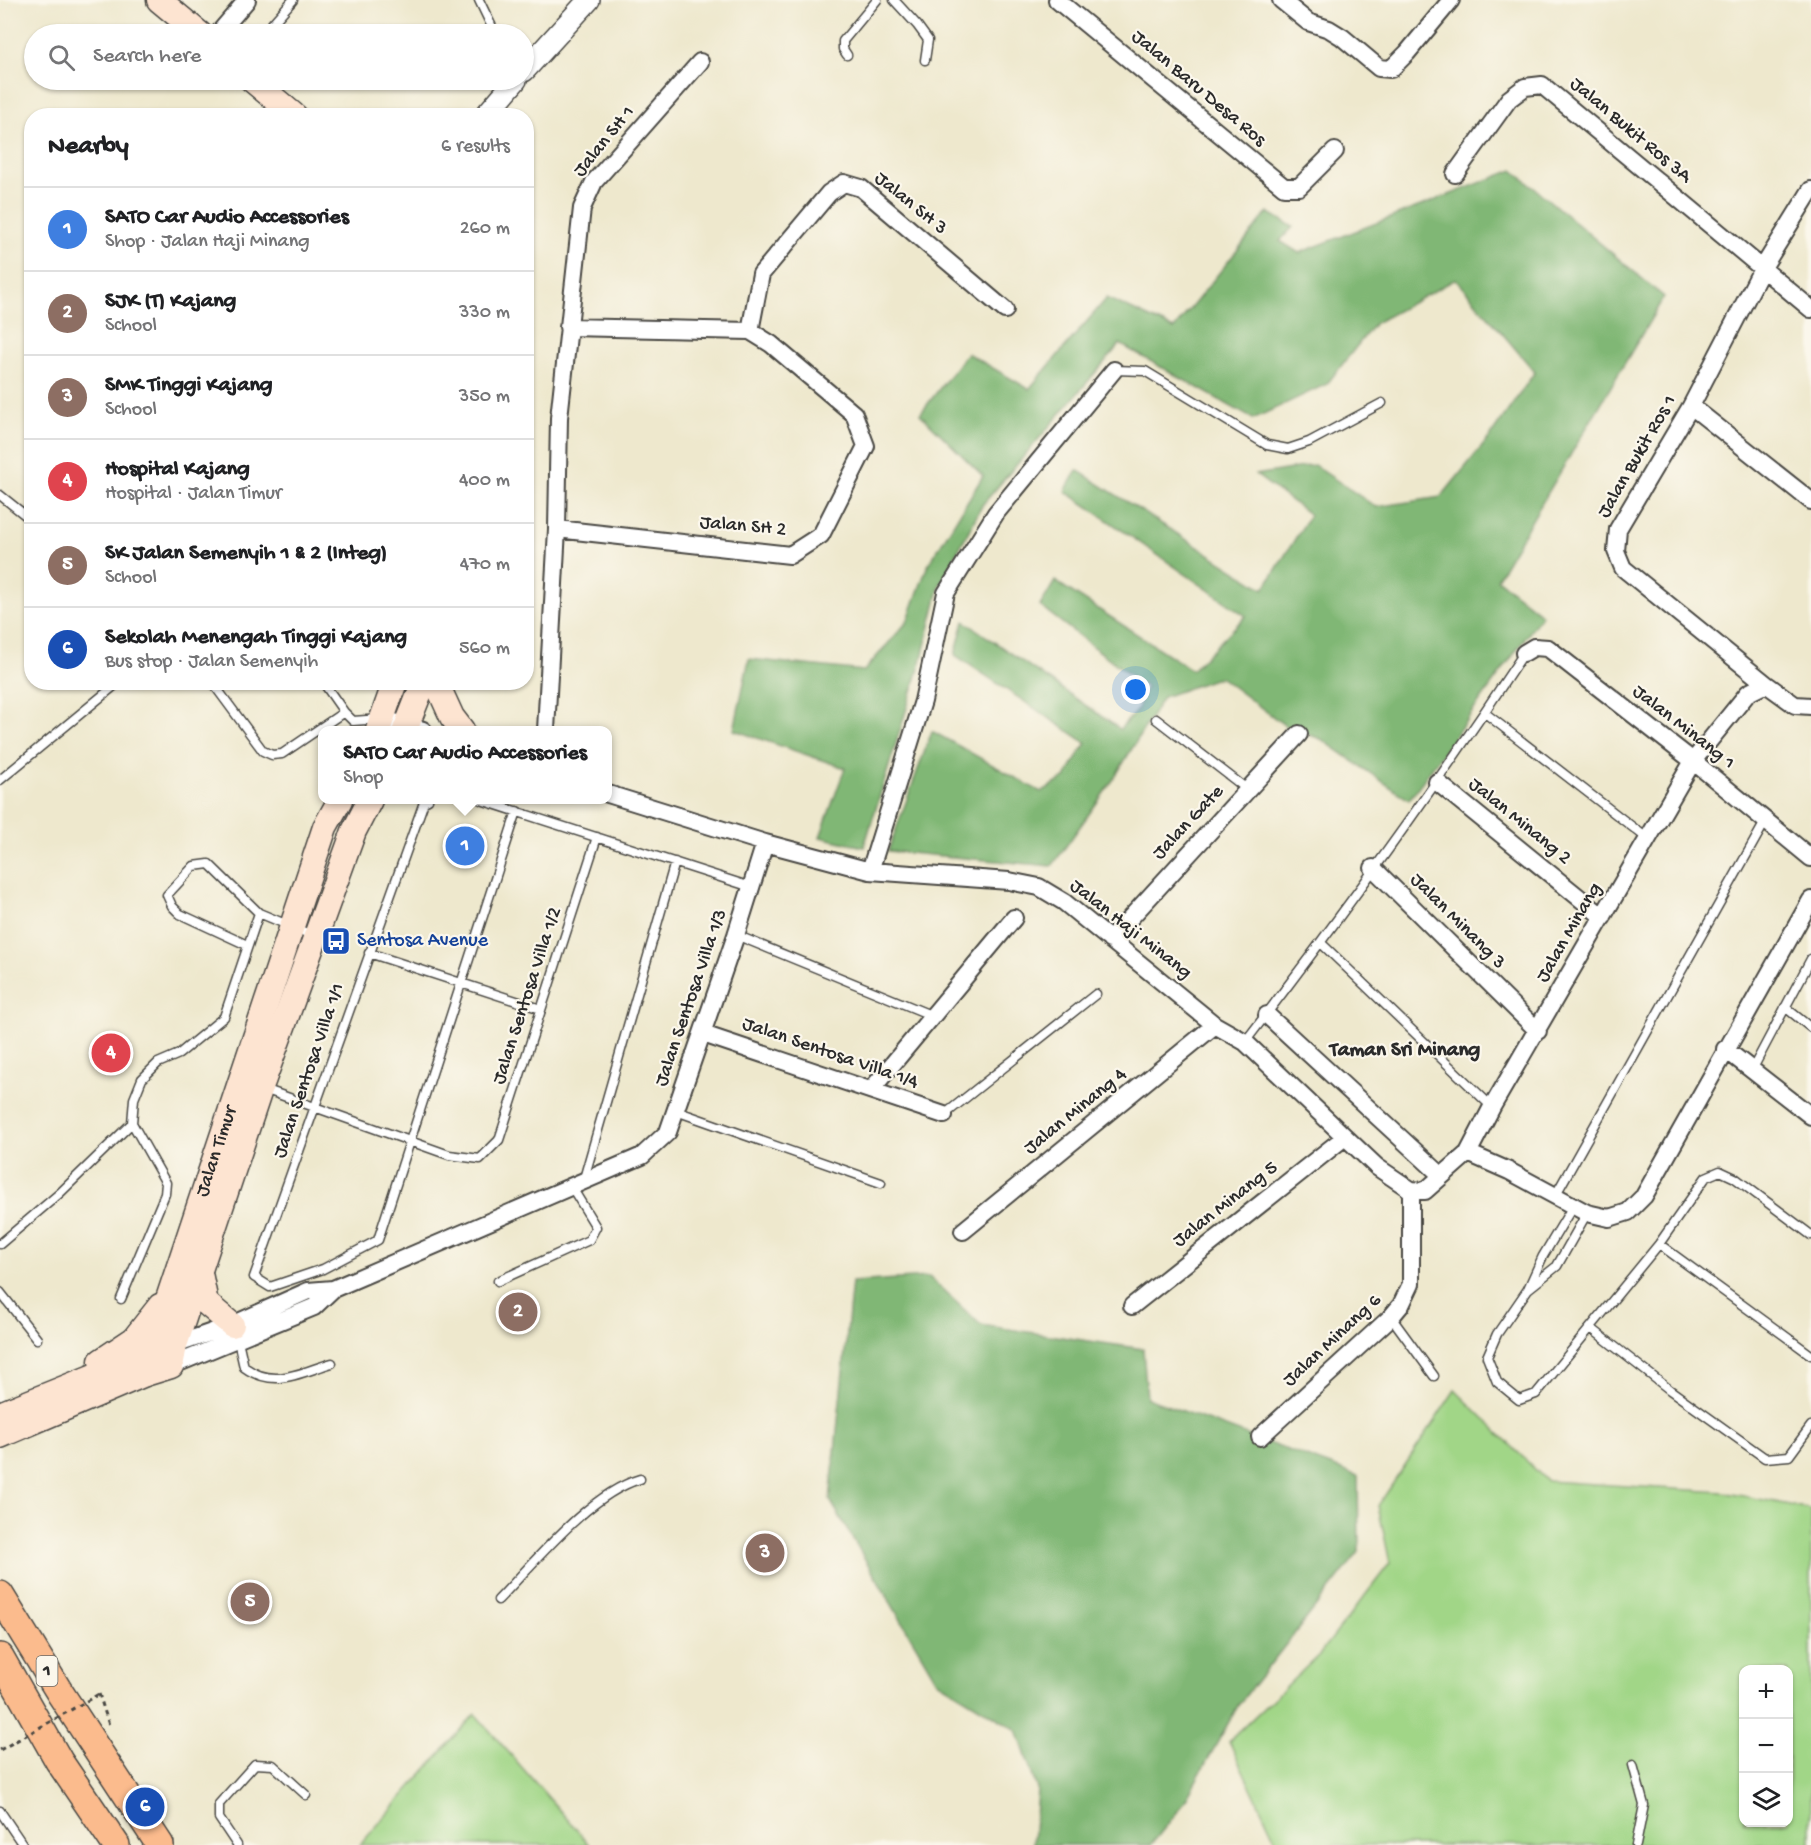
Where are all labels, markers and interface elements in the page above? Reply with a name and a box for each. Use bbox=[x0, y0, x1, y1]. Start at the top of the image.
search box bbox=[24, 24, 534, 90]
street label: Jalan Baru Desa Ros bbox=[1126, 26, 1271, 152]
icon: search bbox=[45, 41, 78, 74]
text: Search here bbox=[93, 44, 201, 70]
street label: Jalan Bukit Ros 3A bbox=[1564, 73, 1697, 190]
street label: Jalan SH 1 bbox=[569, 102, 641, 182]
text: Nearby bbox=[48, 132, 129, 163]
text: 6 results bbox=[441, 136, 510, 159]
street label: Jalan SH 3 bbox=[869, 168, 951, 240]
text: SATO Car Audio Accessories bbox=[105, 205, 349, 231]
text: 1 bbox=[63, 218, 72, 241]
text: 260 m bbox=[460, 218, 510, 241]
text: Shop · Jalan Haji Minang bbox=[105, 231, 310, 254]
text: SJK (T) Kajang bbox=[105, 289, 236, 315]
text: 2 bbox=[63, 302, 72, 325]
text: 330 m bbox=[459, 302, 510, 325]
text: School bbox=[105, 315, 157, 338]
text: SMK Tinggi Kajang bbox=[105, 373, 272, 399]
text: 3 bbox=[62, 386, 73, 409]
text: 350 m bbox=[459, 386, 510, 409]
street label: Jalan Bukit Ros 1 bbox=[1593, 391, 1683, 523]
text: School bbox=[105, 399, 157, 422]
text: Hospital Kajang bbox=[105, 457, 250, 483]
text: 4 bbox=[63, 470, 72, 493]
text: 400 m bbox=[459, 470, 510, 493]
text: Hospital · Jalan Timur bbox=[105, 483, 282, 506]
street label: Jalan SH 2 bbox=[699, 512, 787, 542]
text: SK Jalan Semenyih 1 & 2 (Integ) bbox=[105, 541, 387, 567]
text: 5 bbox=[62, 554, 73, 577]
text: 470 m bbox=[460, 554, 510, 577]
text: School bbox=[105, 567, 157, 590]
text: Sekolah Menengah Tinggi Kajang bbox=[105, 625, 407, 651]
text: 6 bbox=[62, 638, 73, 661]
text: 560 m bbox=[459, 638, 510, 661]
text: Bus stop · Jalan Semenyih bbox=[105, 651, 318, 674]
your location bbox=[1121, 675, 1150, 704]
street label: Jalan Minang 1 bbox=[1627, 681, 1739, 775]
popup bbox=[318, 726, 612, 804]
text: SATO Car Audio Accessories bbox=[343, 741, 587, 767]
text: Shop bbox=[343, 767, 383, 790]
street label: Jalan Minang 2 bbox=[1463, 774, 1575, 871]
street label: Jalan Gate bbox=[1149, 780, 1230, 865]
pin: 1 bbox=[446, 824, 484, 868]
street label: Jalan Minang 3 bbox=[1404, 869, 1510, 975]
street label: Jalan Haji Minang bbox=[1064, 875, 1196, 985]
street label: Jalan Minang bbox=[1532, 879, 1608, 987]
street label: Jalan Sentosa Villa 1/2 bbox=[488, 904, 568, 1088]
street label: Jalan Sentosa Villa 1/3 bbox=[651, 906, 733, 1090]
bus stop icon: Sentosa Avenue bbox=[320, 925, 352, 957]
place label: Sentosa Avenue bbox=[357, 930, 489, 953]
street label: Jalan Sentosa Villa 1/1 bbox=[269, 981, 351, 1161]
street label: Jalan Sentosa Villa 1/4 bbox=[739, 1013, 922, 1095]
pin: 4 bbox=[92, 1030, 130, 1076]
district label: Taman Sri Minang bbox=[1328, 1039, 1480, 1064]
street label: Jalan Minang 4 bbox=[1020, 1063, 1132, 1160]
street label: Jalan Timur bbox=[191, 1101, 243, 1200]
street label: Jalan Minang 5 bbox=[1169, 1157, 1283, 1253]
street label: Jalan Minang 6 bbox=[1279, 1289, 1388, 1392]
pin: 2 bbox=[498, 1290, 538, 1334]
pin: 3 bbox=[746, 1530, 784, 1576]
pin: 5 bbox=[230, 1580, 270, 1624]
road number: 1 bbox=[36, 1656, 57, 1686]
map controls bbox=[1739, 1665, 1793, 1827]
button: + bbox=[1739, 1665, 1793, 1719]
button: − bbox=[1739, 1719, 1793, 1773]
button: layers bbox=[1739, 1773, 1793, 1827]
pin: 6 bbox=[126, 1784, 164, 1830]

